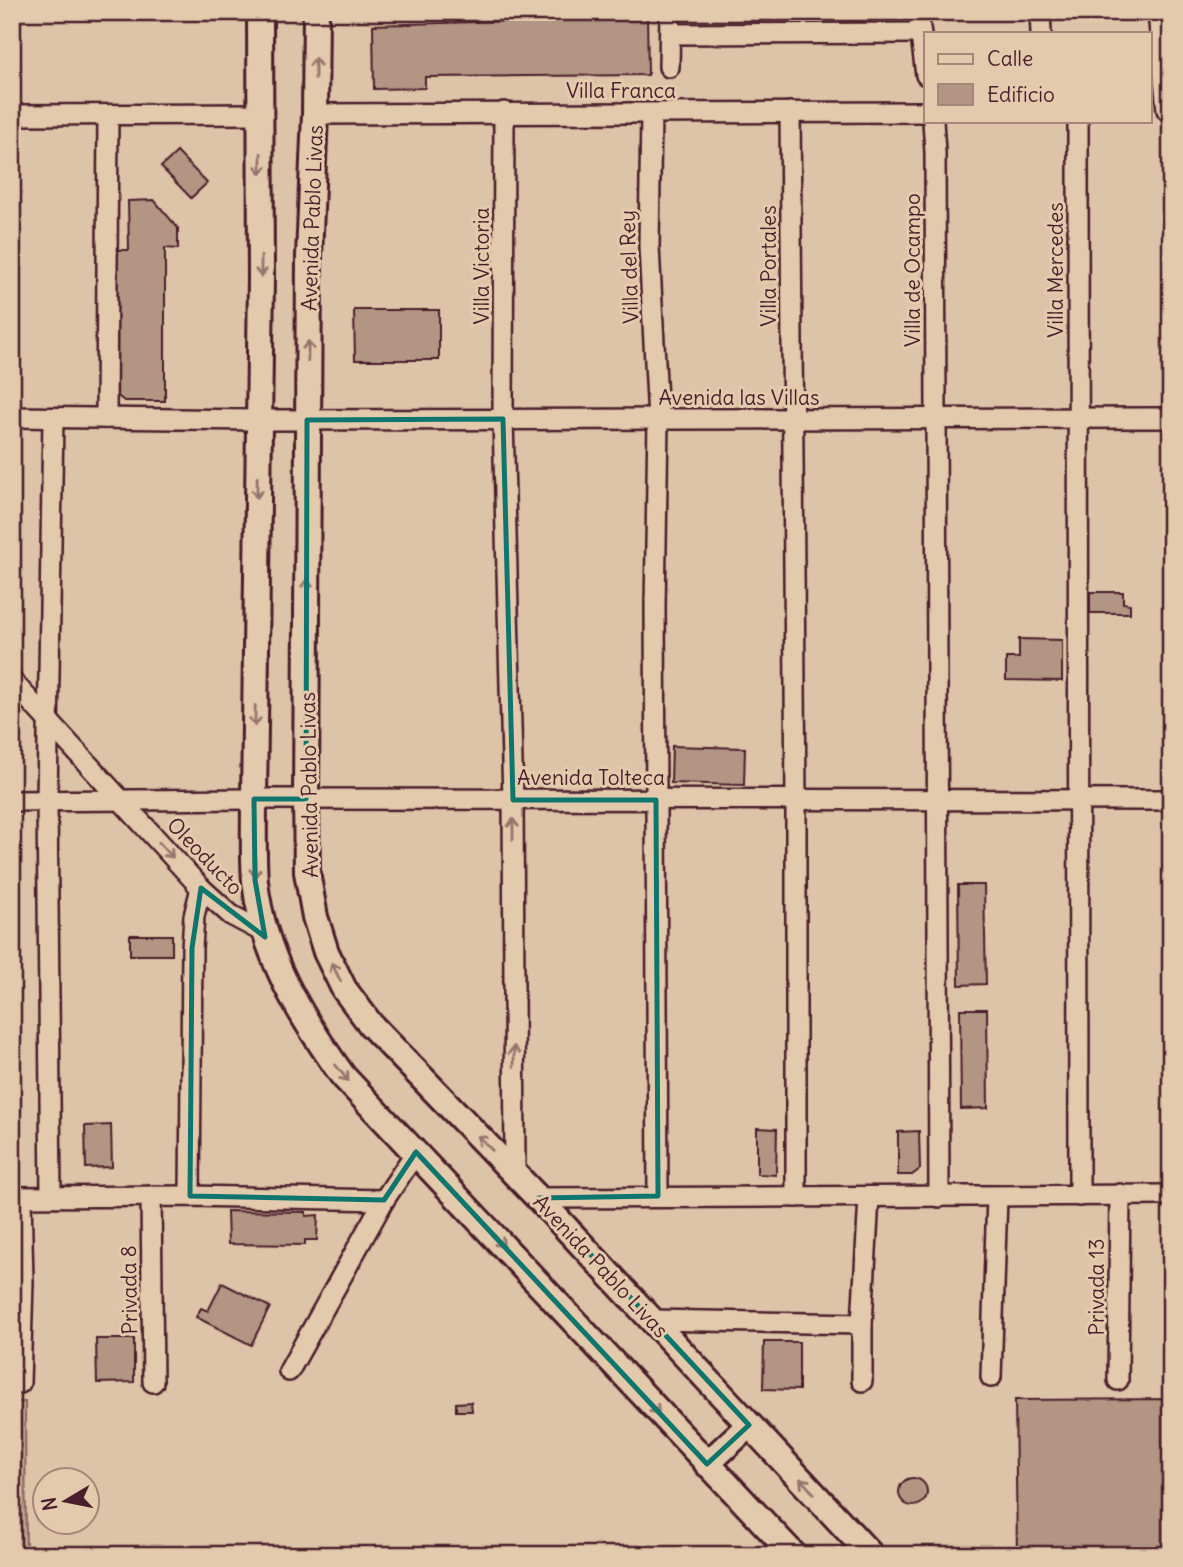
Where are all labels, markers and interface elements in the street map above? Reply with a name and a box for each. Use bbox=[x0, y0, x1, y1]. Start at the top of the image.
legend bbox=[924, 32, 1152, 122]
text: Calle bbox=[987, 45, 1033, 72]
one-way arrow bbox=[308, 56, 322, 79]
street label: Villa Franca bbox=[566, 77, 676, 104]
text: Edificio bbox=[987, 81, 1055, 108]
street label: Avenida Pablo Livas bbox=[295, 125, 329, 311]
one-way arrow bbox=[254, 152, 268, 175]
street label: Villa de Ocampo bbox=[899, 193, 926, 347]
street label: Villa Mercedes bbox=[1042, 202, 1069, 338]
street label: Villa Portales bbox=[755, 205, 782, 327]
street label: Villa Victoria bbox=[468, 208, 495, 324]
street label: Villa del Rey bbox=[614, 210, 644, 324]
one-way arrow bbox=[254, 255, 268, 278]
one-way arrow bbox=[301, 340, 315, 363]
street label: Avenida las Villas bbox=[658, 384, 820, 411]
one-way arrow bbox=[250, 476, 264, 499]
one-way arrow bbox=[300, 578, 314, 601]
street label: Avenida Pablo Livas bbox=[294, 692, 324, 878]
one-way arrow bbox=[248, 704, 261, 727]
street label: Avenida Tolteca bbox=[517, 764, 665, 791]
street label: Oleoducto bbox=[161, 811, 249, 901]
one-way arrow bbox=[506, 817, 520, 840]
one-way arrow bbox=[158, 841, 175, 858]
one-way arrow bbox=[248, 856, 262, 879]
one-way arrow bbox=[329, 962, 342, 983]
one-way arrow bbox=[507, 1045, 521, 1068]
one-way arrow bbox=[334, 1064, 350, 1082]
one-way arrow bbox=[476, 1134, 493, 1151]
street label: Avenida Pablo Livas bbox=[528, 1189, 674, 1343]
one-way arrow bbox=[489, 1230, 505, 1248]
street label: Privada 13 bbox=[1083, 1238, 1110, 1336]
street label: Privada 8 bbox=[115, 1245, 143, 1335]
one-way arrow bbox=[644, 1397, 661, 1414]
north arrow bbox=[32, 1466, 102, 1536]
one-way arrow bbox=[798, 1478, 815, 1495]
text: N bbox=[36, 1495, 62, 1513]

